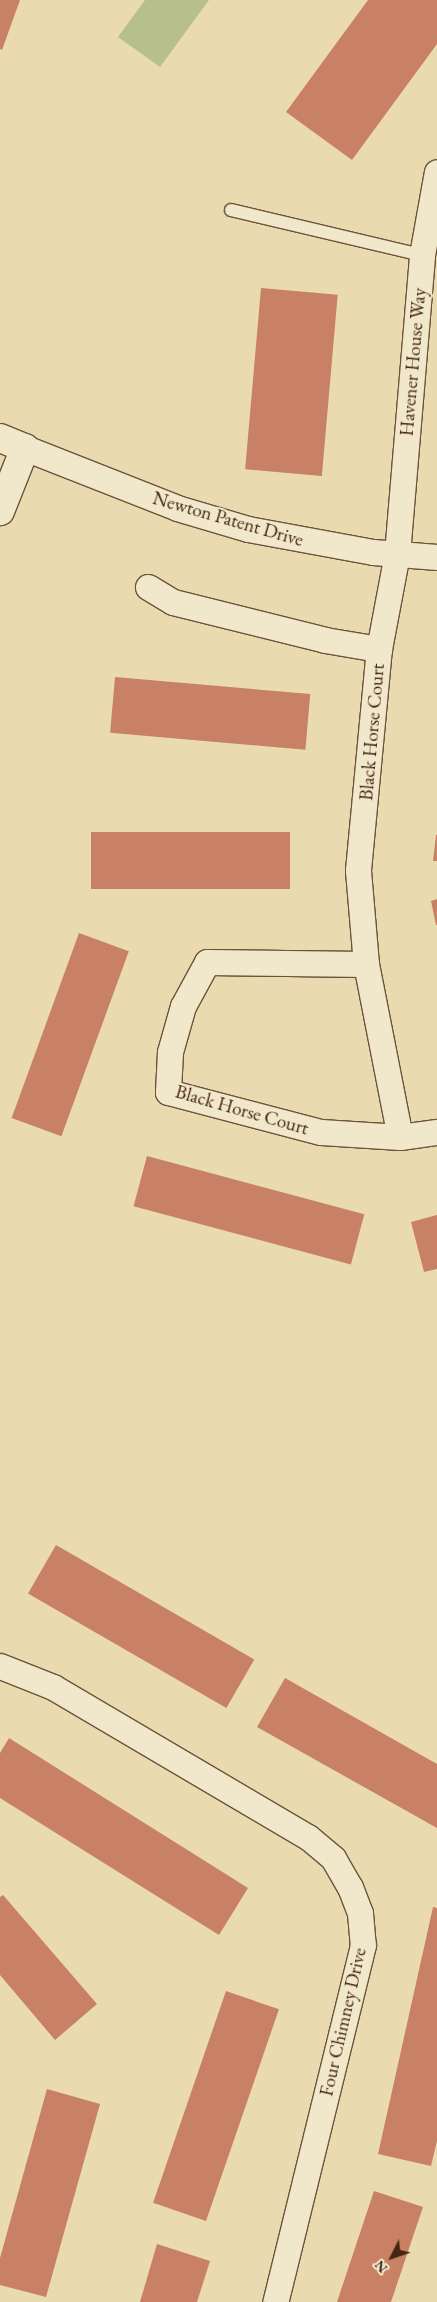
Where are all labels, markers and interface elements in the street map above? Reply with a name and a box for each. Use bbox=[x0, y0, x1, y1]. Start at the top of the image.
street label: Havener House Way bbox=[395, 287, 431, 437]
street label: Newton Patent Drive bbox=[150, 487, 306, 551]
street label: Black Horse Court bbox=[355, 663, 389, 801]
street label: Black Horse Court bbox=[173, 1080, 311, 1140]
street label: Four Chimney Drive bbox=[315, 1946, 371, 2098]
north arrow bbox=[367, 2232, 417, 2282]
text: N bbox=[370, 2257, 391, 2277]

